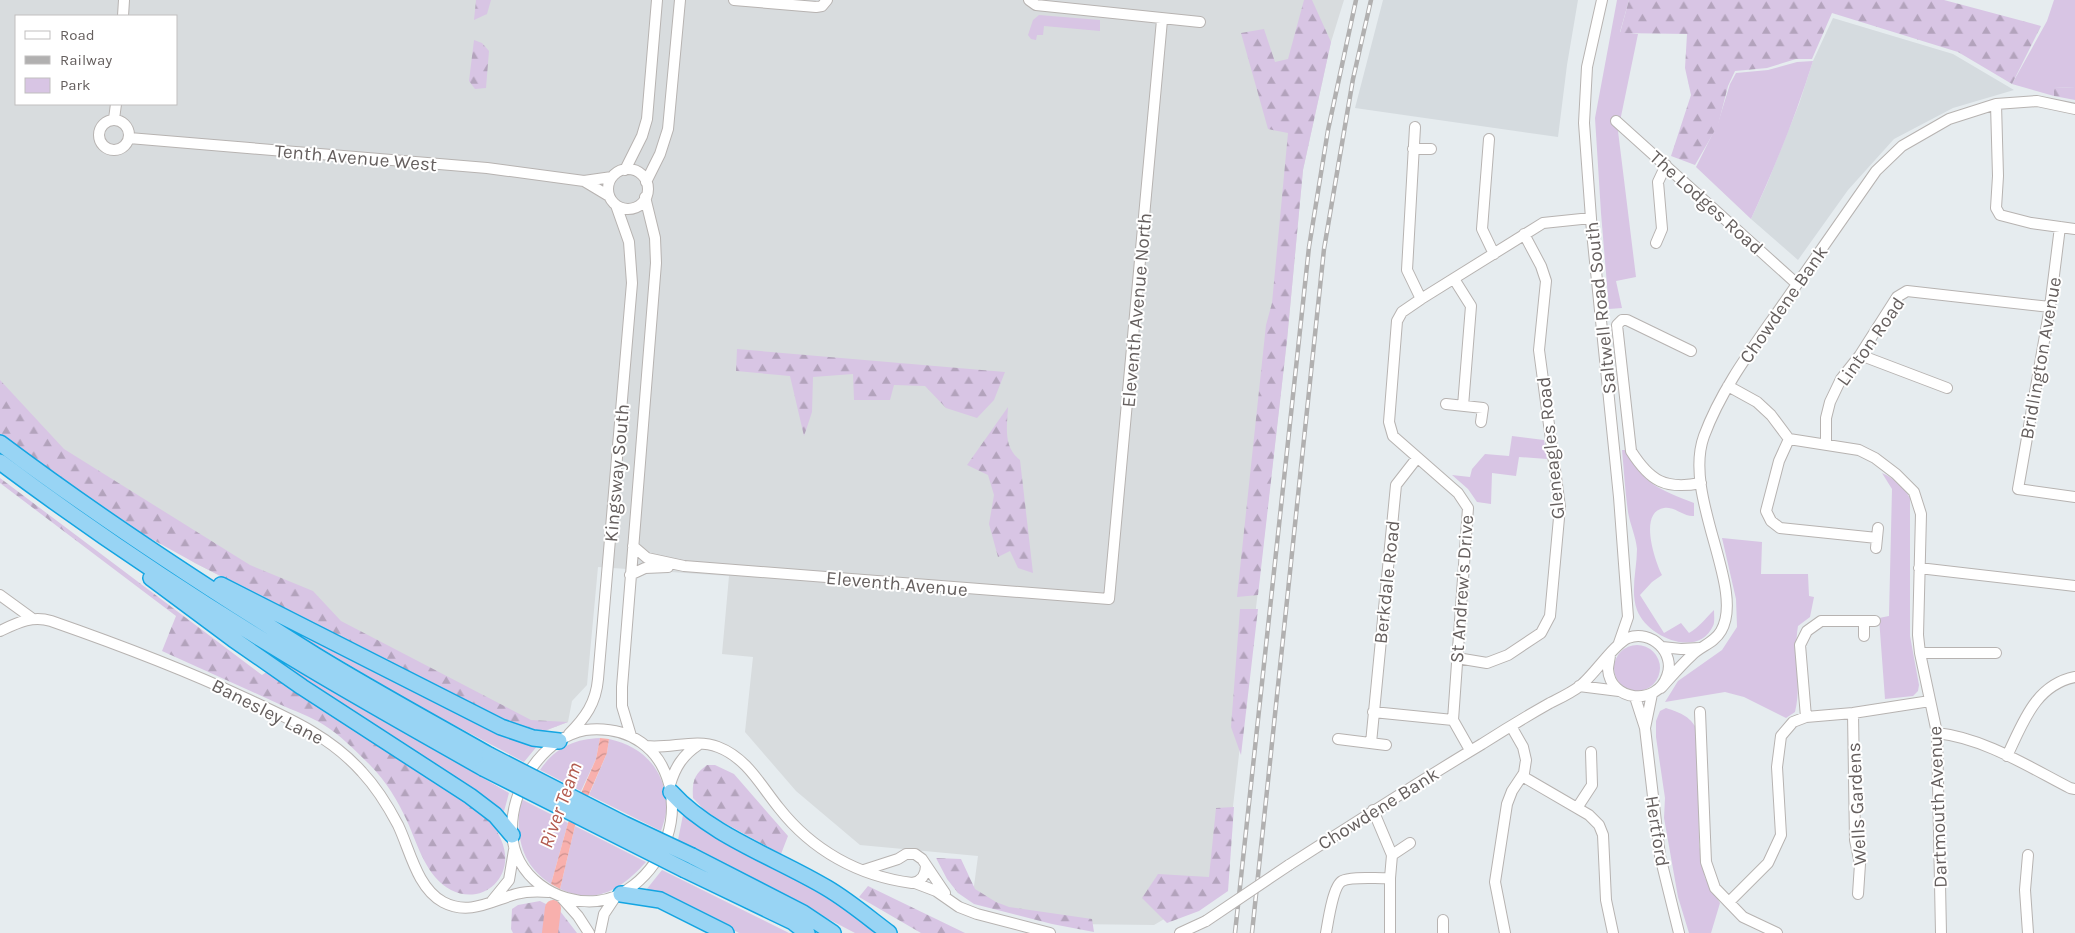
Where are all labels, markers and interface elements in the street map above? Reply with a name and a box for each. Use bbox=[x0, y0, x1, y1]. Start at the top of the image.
legend bbox=[15, 15, 178, 105]
text: Road bbox=[60, 26, 95, 44]
text: Railway bbox=[60, 51, 112, 69]
text: Park bbox=[60, 76, 90, 94]
street label: Tenth Avenue West bbox=[274, 140, 438, 176]
street label: The Lodges Road bbox=[1645, 146, 1767, 259]
street label: Eleventh Avenue North bbox=[1118, 212, 1156, 408]
street label: Saltwell Road South bbox=[1581, 221, 1621, 395]
street label: Chowdene Bank bbox=[1735, 241, 1833, 368]
street label: Bridlington Avenue bbox=[2016, 275, 2066, 441]
street label: Linton Road bbox=[1832, 293, 1909, 390]
street label: Gleneagles Road bbox=[1533, 376, 1569, 520]
street label: Kingsway South bbox=[600, 403, 634, 543]
street label: St Andrew's Drive bbox=[1446, 514, 1478, 664]
street label: Berkdale Road bbox=[1370, 519, 1404, 645]
street label: Eleventh Avenue bbox=[825, 567, 969, 601]
street label: Banesley Lane bbox=[208, 674, 327, 749]
street label: Dartmouth Avenue bbox=[1924, 725, 1952, 888]
street label: Wells Gardens bbox=[1843, 742, 1871, 866]
water label: River Team bbox=[534, 759, 587, 851]
street label: Chowdene Bank bbox=[1314, 763, 1443, 855]
street label: Hertford bbox=[1641, 794, 1673, 868]

